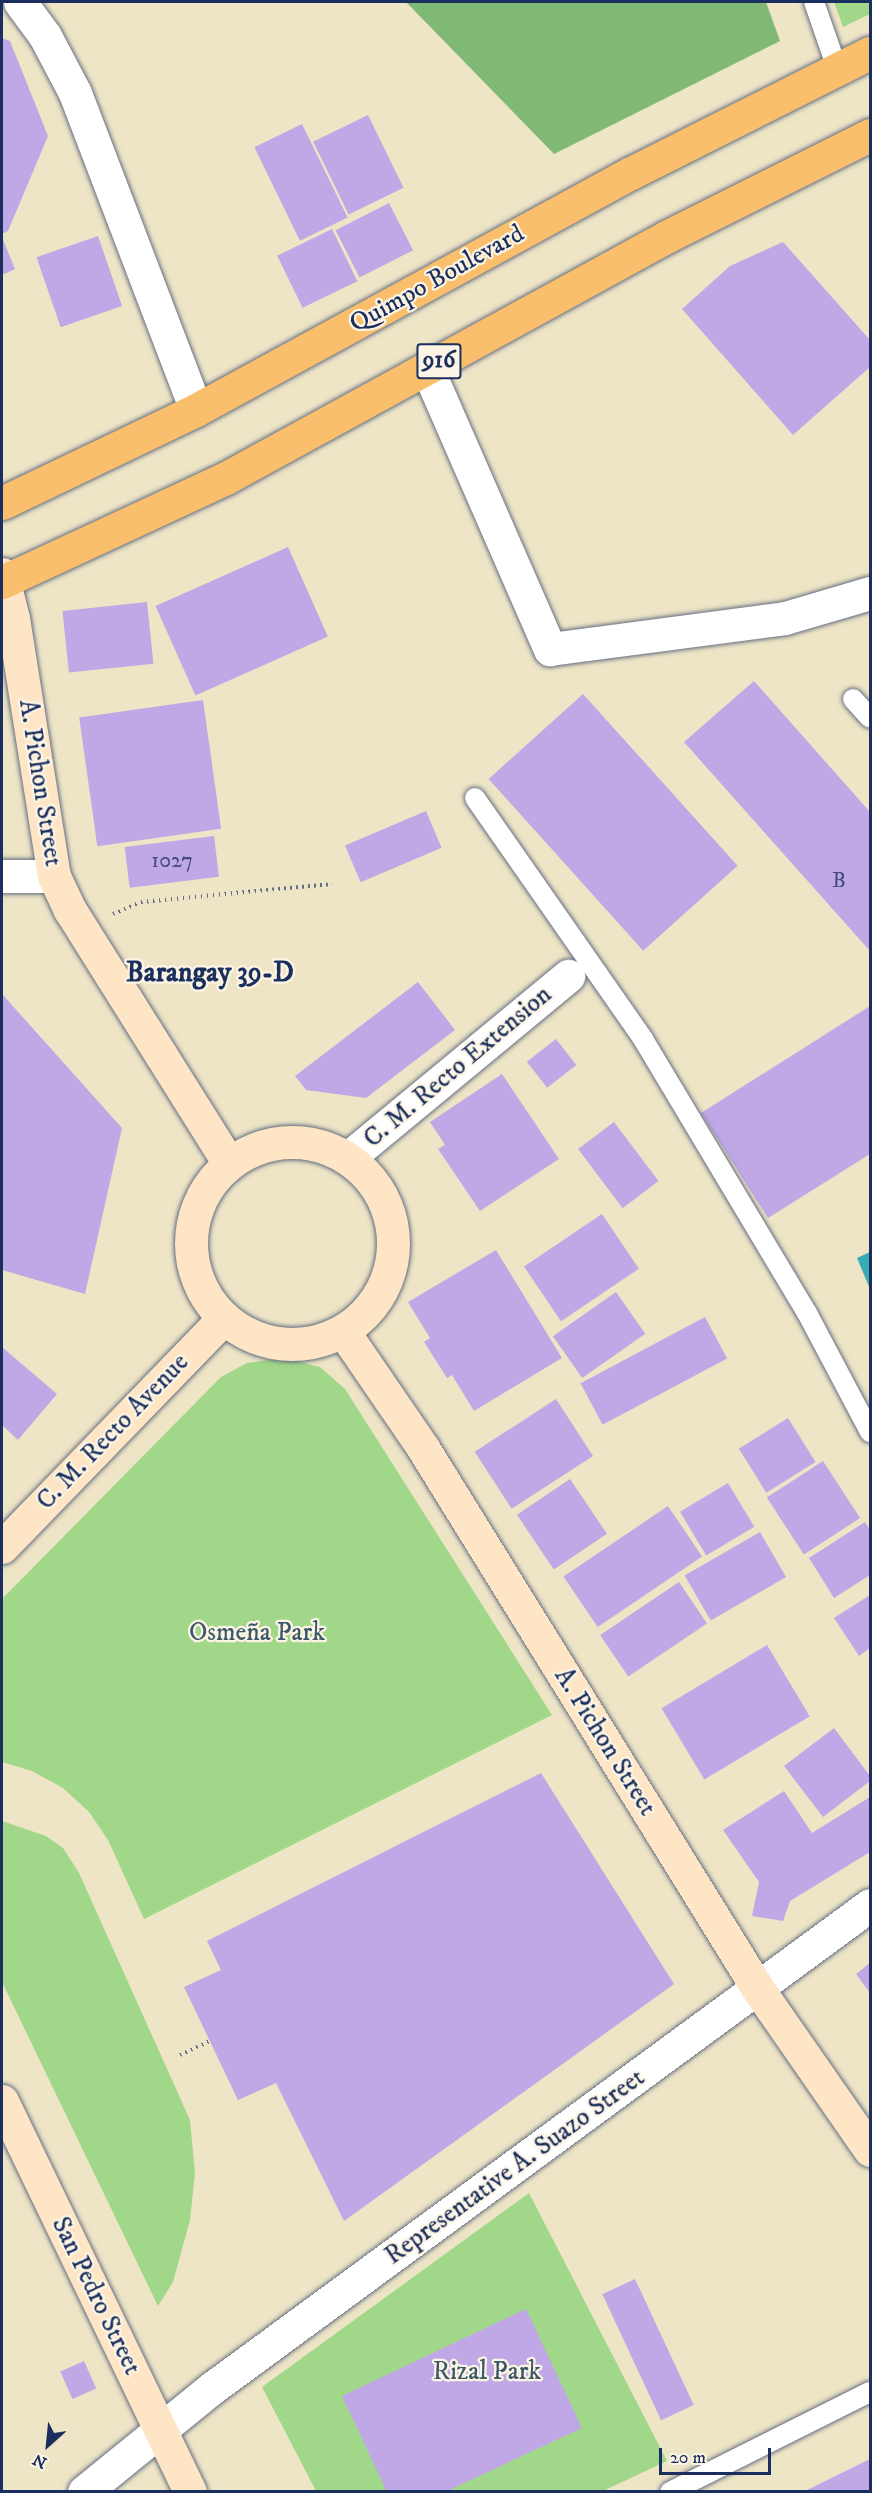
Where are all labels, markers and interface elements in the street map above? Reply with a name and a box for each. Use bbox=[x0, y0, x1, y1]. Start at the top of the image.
street label: Quimpo Boulevard bbox=[344, 218, 530, 340]
road number: 916 bbox=[415, 340, 463, 382]
street label: A. Pichon Street bbox=[11, 697, 69, 869]
house number: 1027 bbox=[151, 848, 193, 874]
house number: B bbox=[832, 868, 846, 894]
district label: Barangay 39-D bbox=[126, 956, 294, 990]
street label: C. M. Recto Extension bbox=[358, 979, 558, 1155]
street label: C. M. Recto Avenue bbox=[31, 1347, 195, 1517]
park label: Osmeña Park bbox=[189, 1617, 325, 1649]
street label: A. Pichon Street bbox=[547, 1662, 663, 1822]
street label: Representative A. Suazo Street bbox=[379, 2062, 651, 2272]
street label: San Pedro Street bbox=[44, 2212, 148, 2380]
park label: Rizal Park bbox=[433, 2356, 541, 2388]
north arrow bbox=[18, 2415, 78, 2475]
scale bar bbox=[662, 2436, 774, 2474]
text: 20 m bbox=[670, 2447, 706, 2469]
text: N bbox=[29, 2449, 50, 2473]

